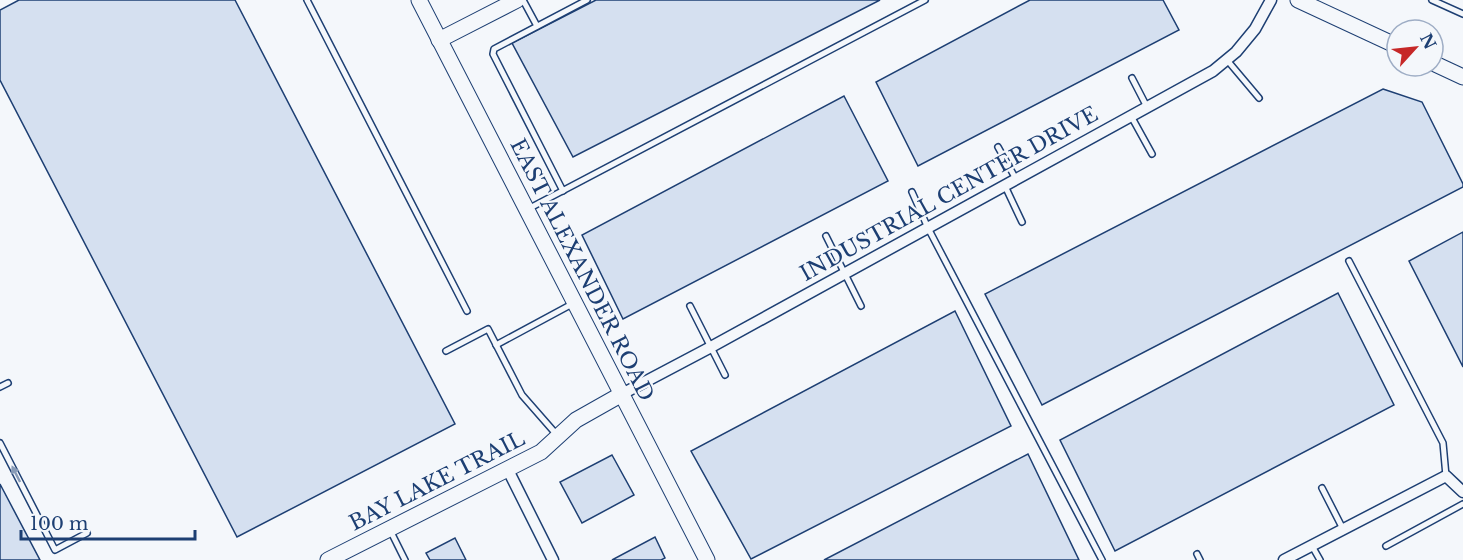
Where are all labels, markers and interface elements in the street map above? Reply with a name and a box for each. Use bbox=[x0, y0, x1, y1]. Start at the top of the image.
north arrow bbox=[1385, 18, 1445, 78]
text: N bbox=[1416, 30, 1441, 52]
street label: INDUSTRIAL CENTER DRIVE bbox=[795, 101, 1103, 287]
street label: EAST ALEXANDER ROAD bbox=[504, 134, 660, 406]
street label: BAY LAKE TRAIL bbox=[345, 426, 529, 536]
one-way arrow bbox=[11, 465, 21, 482]
scale bar bbox=[21, 503, 195, 541]
text: 100 m bbox=[30, 513, 88, 535]

